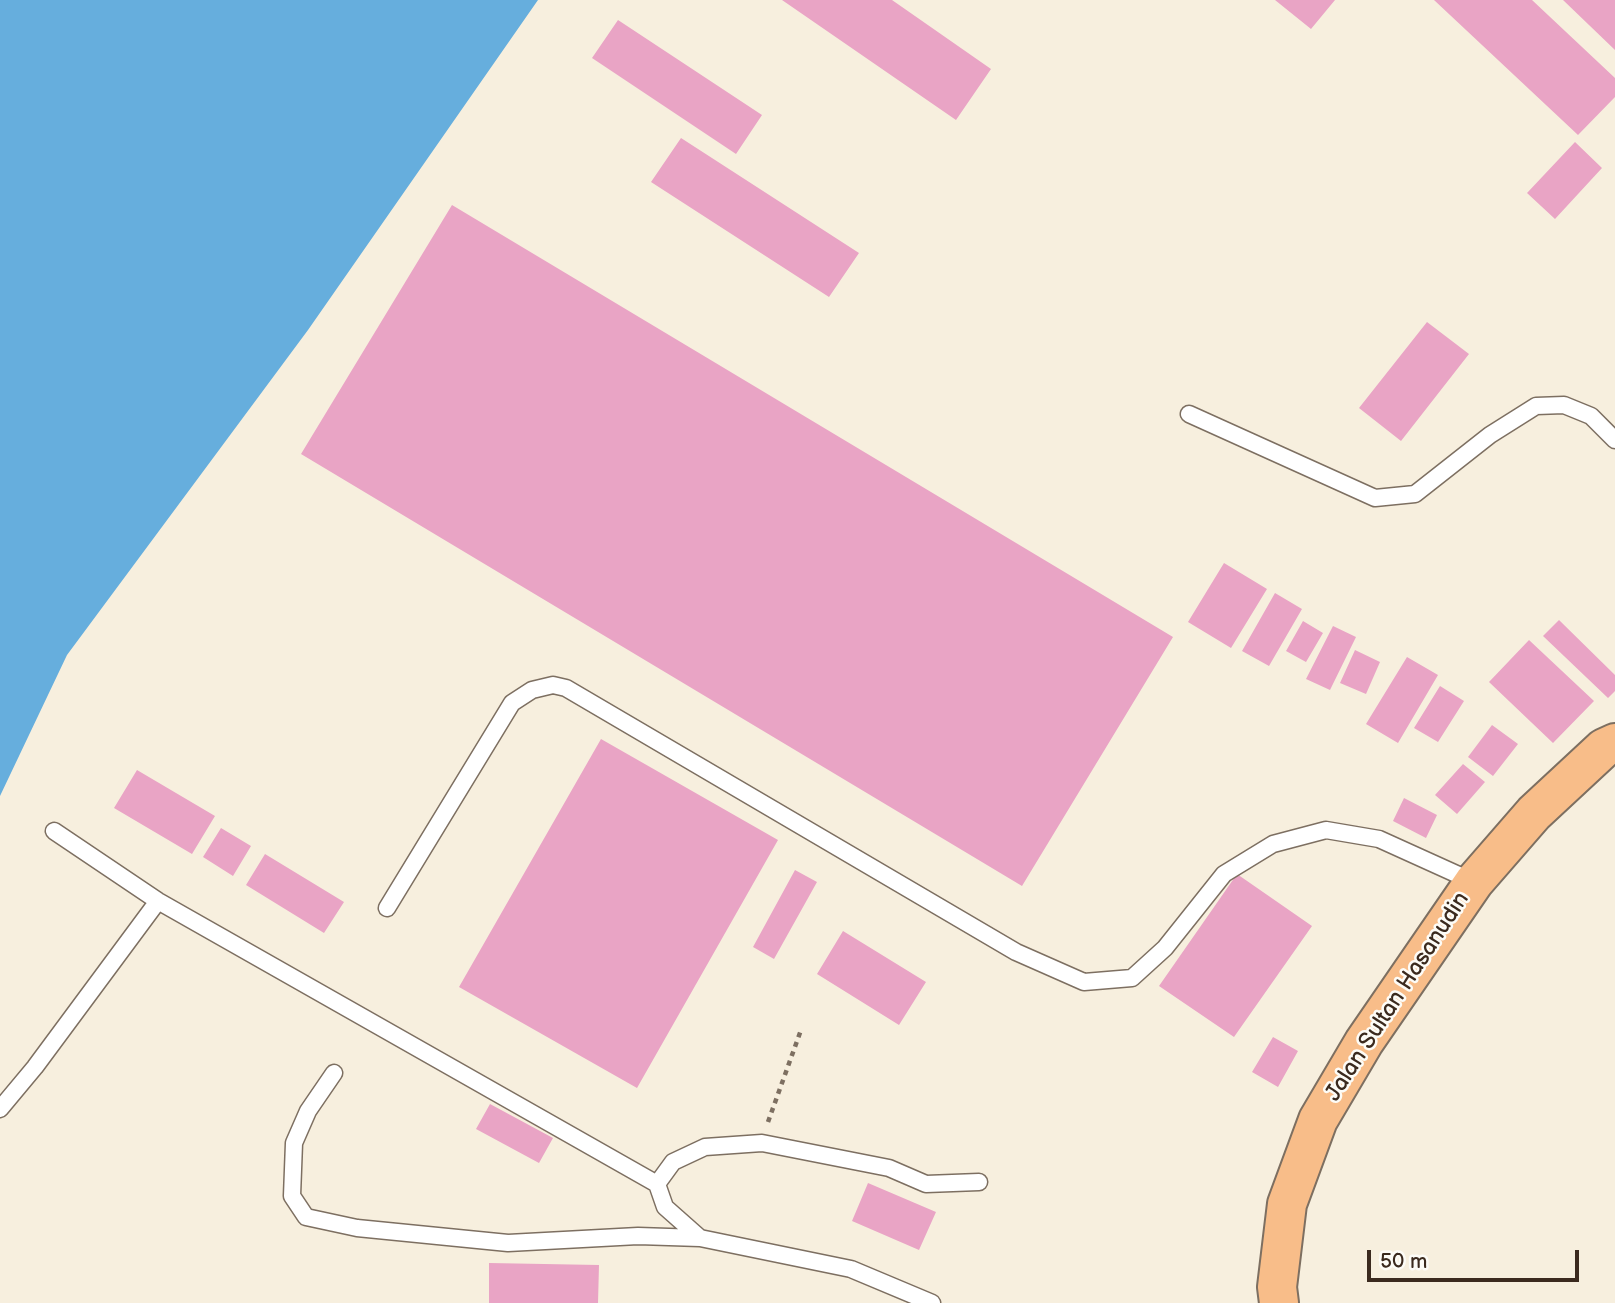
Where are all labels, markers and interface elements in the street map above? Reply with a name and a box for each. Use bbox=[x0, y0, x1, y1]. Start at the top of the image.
street label: Jalan Sultan Hasanudin bbox=[1320, 887, 1476, 1107]
scale bar bbox=[1370, 1236, 1582, 1280]
text: 50 m bbox=[1380, 1249, 1427, 1274]

